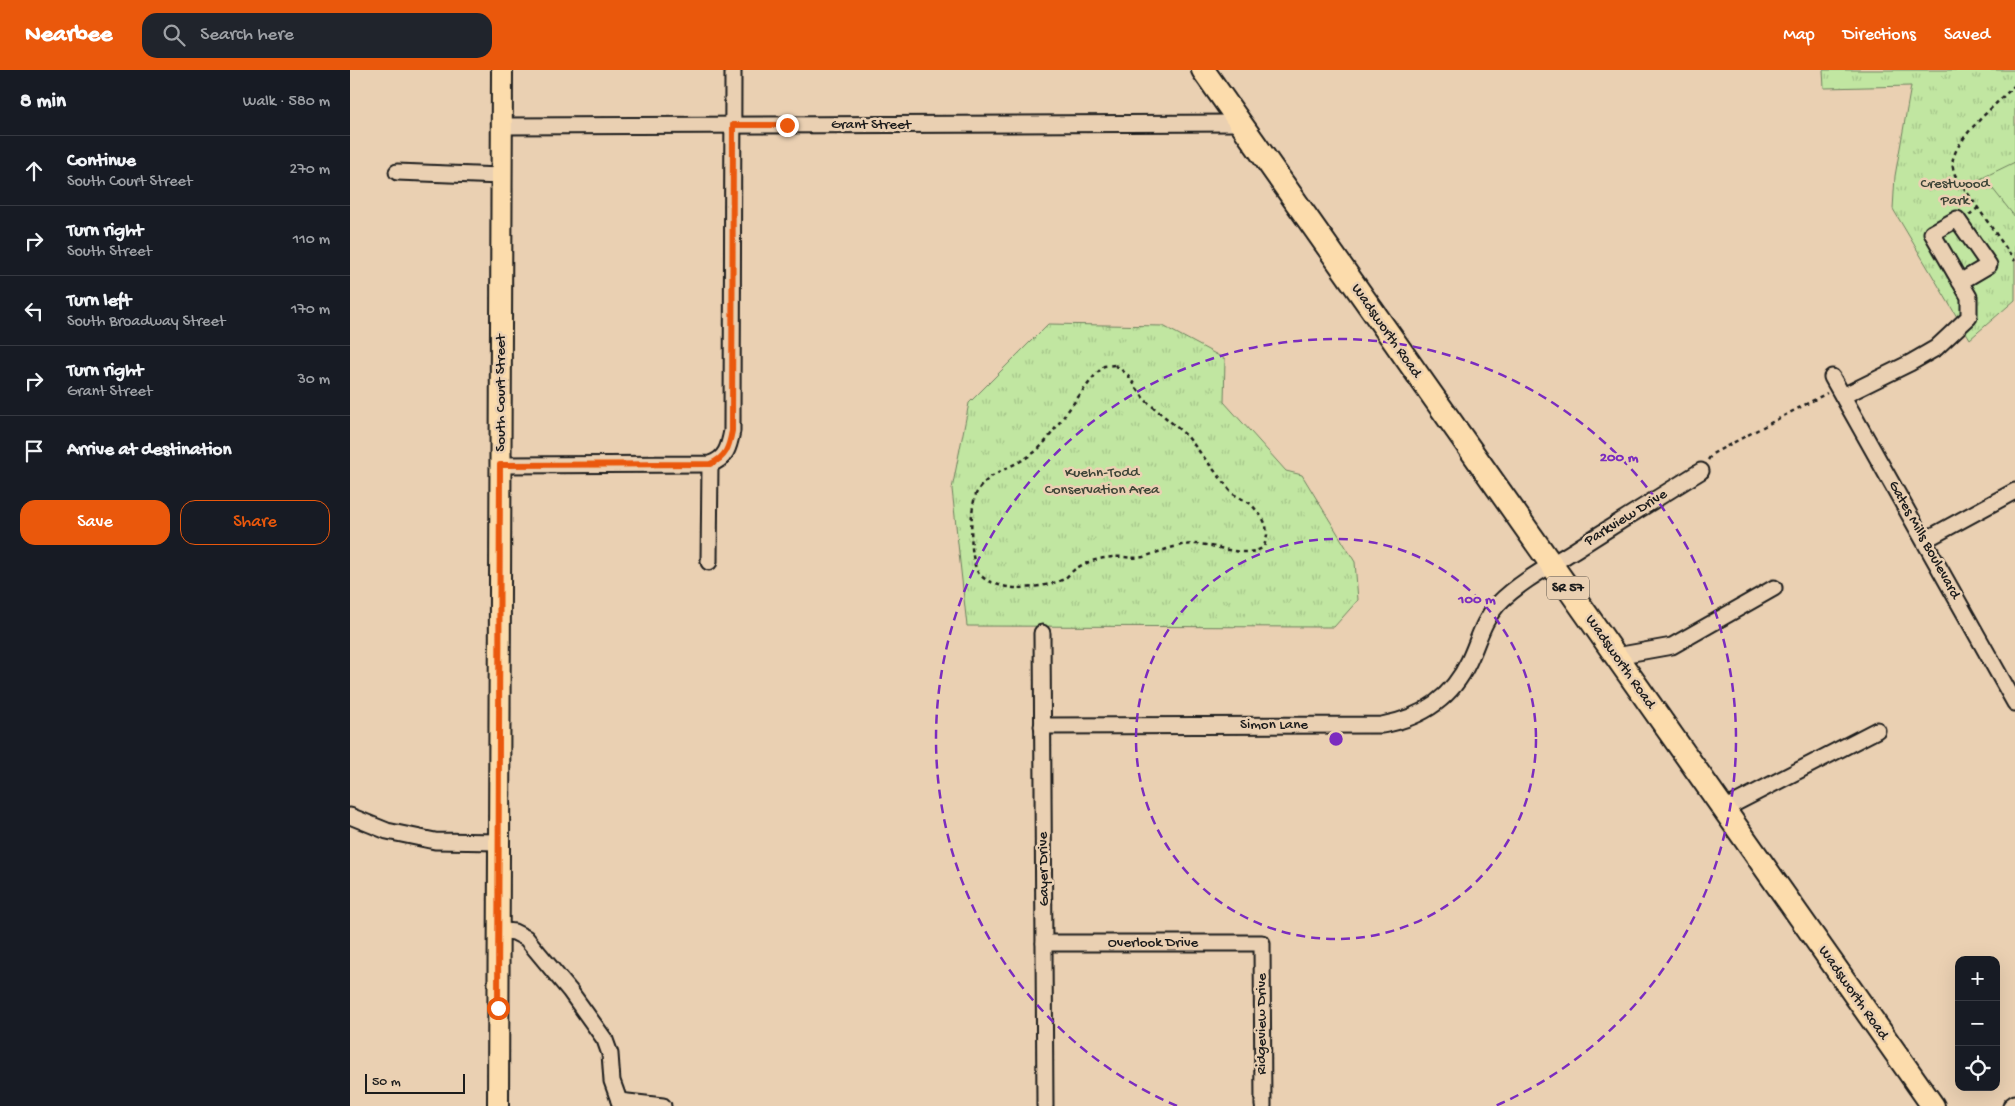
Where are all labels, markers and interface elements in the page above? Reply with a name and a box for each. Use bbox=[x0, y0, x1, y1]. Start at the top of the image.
search box bbox=[142, 13, 492, 58]
text: Nearbee bbox=[25, 21, 112, 50]
icon: search bbox=[160, 21, 188, 49]
text: Search here bbox=[200, 24, 294, 47]
text: Map bbox=[1783, 25, 1815, 46]
text: Directions bbox=[1843, 25, 1916, 46]
text: Saved bbox=[1944, 25, 1990, 46]
text: 8 min bbox=[20, 90, 66, 115]
text: Walk · 580 m bbox=[243, 93, 330, 112]
route end bbox=[776, 114, 799, 137]
street label: Grant Street bbox=[831, 116, 913, 134]
text: Continue bbox=[67, 150, 136, 173]
icon: ahead bbox=[20, 157, 48, 185]
text: 270 m bbox=[290, 161, 330, 180]
text: South Court Street bbox=[67, 173, 192, 192]
park label: Crestwood Park bbox=[1921, 175, 1991, 210]
text: Turn right bbox=[67, 220, 143, 243]
icon: right bbox=[20, 227, 48, 255]
text: 110 m bbox=[293, 231, 330, 250]
text: South Street bbox=[67, 243, 152, 262]
street label: Wadsworth Road bbox=[1347, 281, 1426, 382]
text: Turn left bbox=[67, 290, 131, 313]
icon: left bbox=[20, 297, 48, 325]
text: 170 m bbox=[291, 301, 330, 320]
text: South Broadway Street bbox=[67, 313, 225, 332]
street label: South Court Street bbox=[492, 332, 510, 452]
text: Turn right bbox=[67, 360, 143, 383]
icon: right bbox=[20, 367, 48, 395]
text: 30 m bbox=[297, 371, 330, 390]
text: Grant Street bbox=[67, 383, 152, 402]
icon: arrive bbox=[20, 437, 48, 465]
text: Arrive at destination bbox=[67, 439, 231, 462]
text: 200 m bbox=[1600, 449, 1639, 467]
park label: Kuehn-Todd Conservation Area bbox=[1045, 464, 1160, 499]
street label: Gates Mills Boulevard bbox=[1884, 478, 1965, 603]
street label: Parkview Drive bbox=[1580, 485, 1671, 551]
button: Save bbox=[20, 500, 170, 545]
button: Share bbox=[180, 500, 330, 545]
road number: SR 57 bbox=[1547, 576, 1589, 600]
text: 100 m bbox=[1457, 591, 1496, 609]
street label: Wadsworth Road bbox=[1581, 612, 1660, 713]
street label: Simon Lane bbox=[1240, 716, 1308, 734]
centre of rings bbox=[1327, 730, 1345, 748]
street label: Gayer Drive bbox=[1034, 831, 1054, 906]
street label: Overlook Drive bbox=[1108, 934, 1199, 952]
street label: Wadsworth Road bbox=[1814, 943, 1893, 1044]
map controls bbox=[1955, 956, 2000, 1091]
button: + bbox=[1955, 956, 2000, 1001]
street label: Ridgeview Drive bbox=[1253, 973, 1271, 1075]
route start bbox=[487, 997, 510, 1020]
button: − bbox=[1955, 1001, 2000, 1046]
button: locate bbox=[1955, 1046, 2000, 1091]
scale bar bbox=[365, 1071, 465, 1094]
text: 50 m bbox=[372, 1074, 401, 1091]

